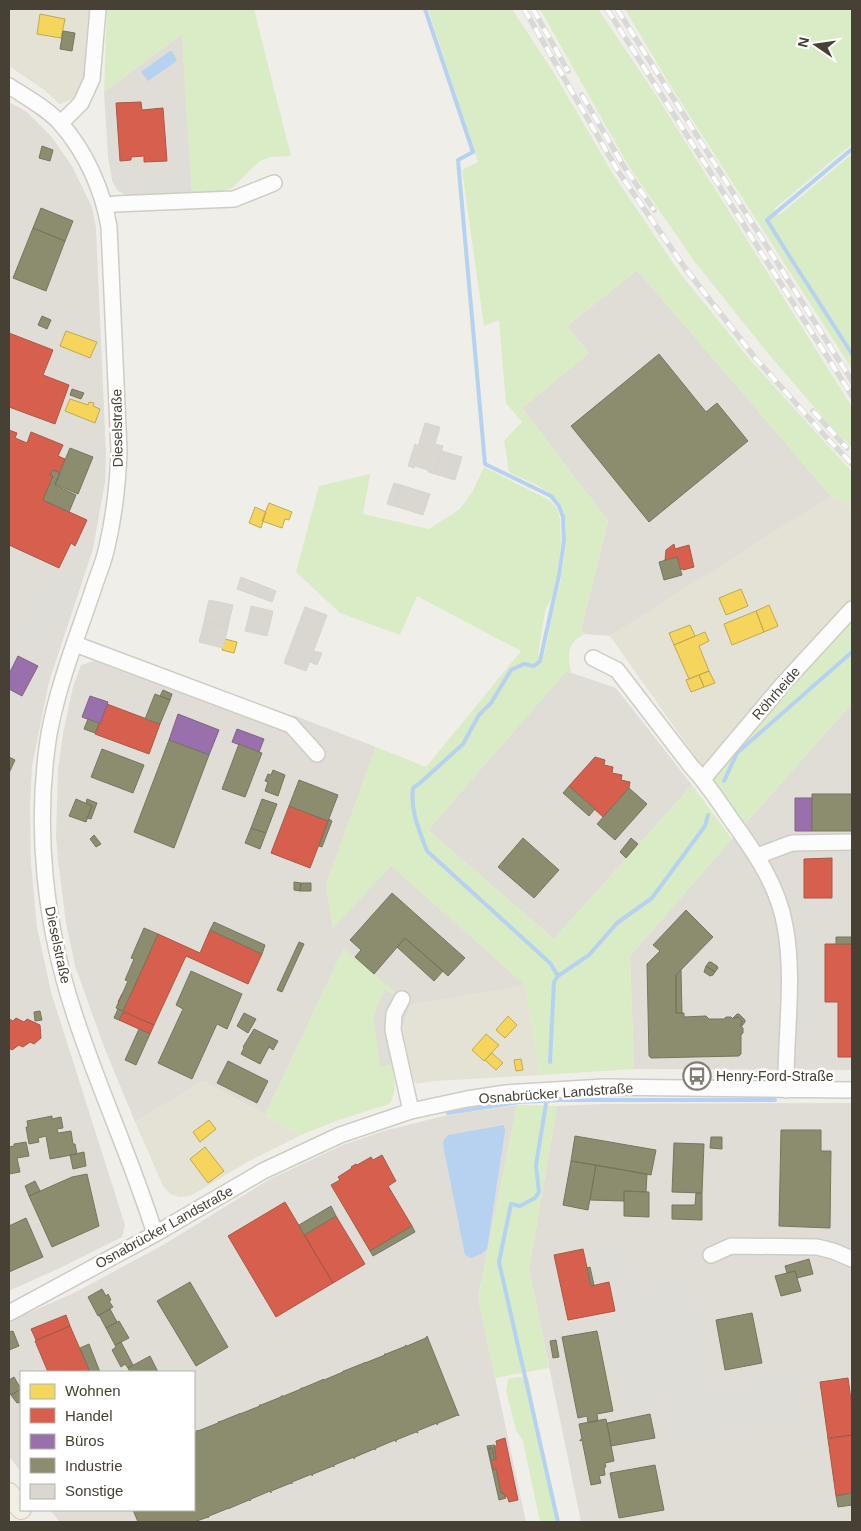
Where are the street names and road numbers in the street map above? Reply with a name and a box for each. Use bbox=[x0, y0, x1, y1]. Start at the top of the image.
street label: Dieselstraße bbox=[108, 388, 126, 467]
street label: Röhrheide bbox=[749, 663, 803, 723]
street label: Dieselstraße bbox=[42, 905, 74, 985]
street label: Osnabrücker Landstraße bbox=[478, 1080, 634, 1106]
street label: Osnabrücker Landstraße bbox=[92, 1182, 236, 1272]

